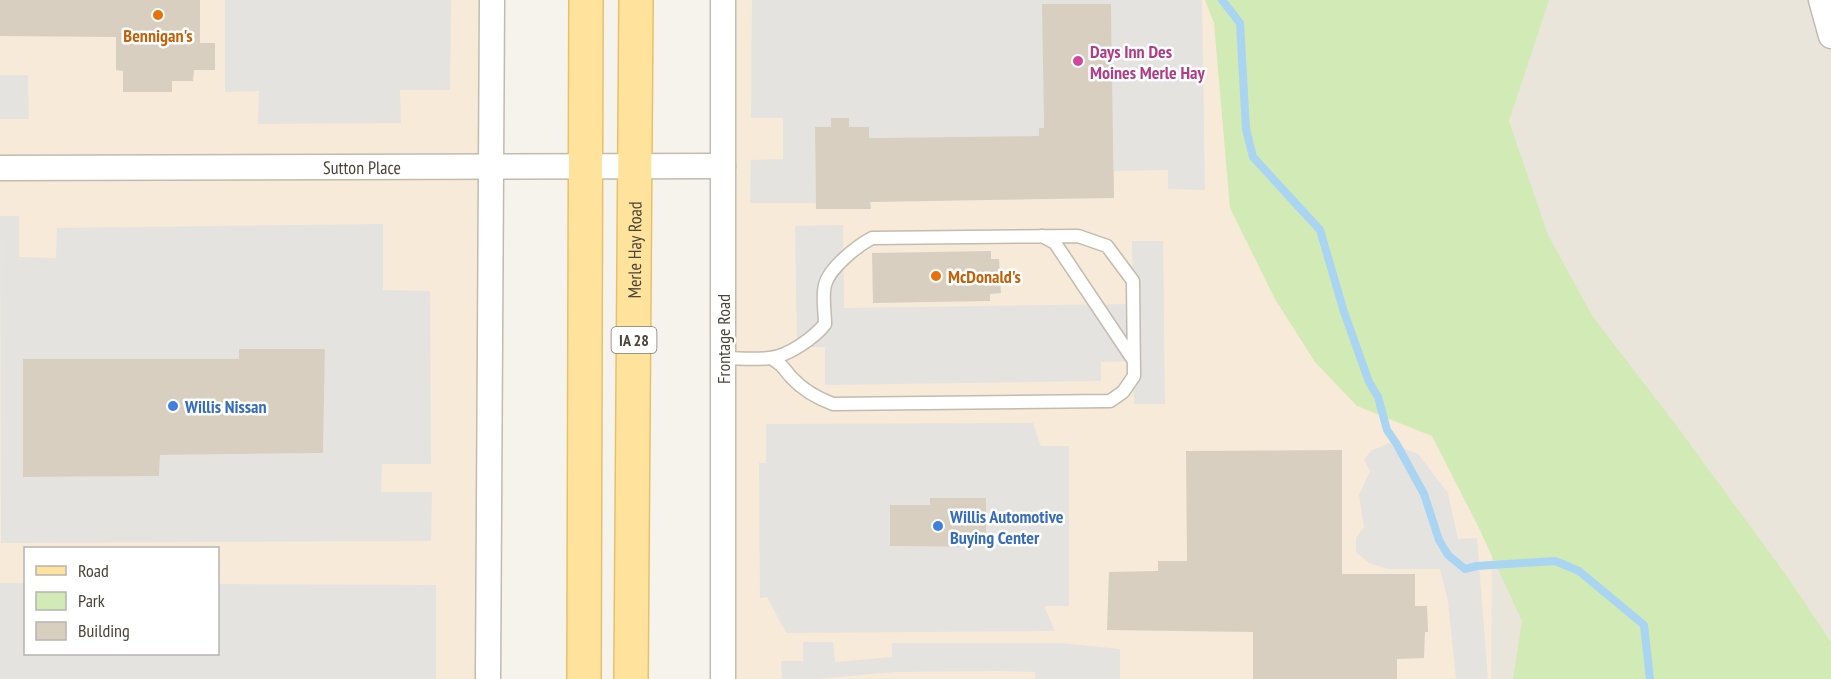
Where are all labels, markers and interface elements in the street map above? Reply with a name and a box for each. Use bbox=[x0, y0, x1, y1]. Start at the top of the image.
marker: Bennigan's bbox=[151, 8, 165, 22]
place label: Bennigan's bbox=[123, 24, 193, 47]
place label: Days Inn Des Moines Merle Hay bbox=[1090, 40, 1206, 84]
marker: Days Inn Des Moines Merle Hay bbox=[1071, 54, 1085, 68]
street label: Sutton Place bbox=[323, 155, 401, 179]
street label: Merle Hay Road bbox=[622, 201, 646, 299]
place label: McDonald's bbox=[948, 265, 1021, 288]
marker: McDonald's bbox=[929, 269, 943, 283]
street label: Frontage Road bbox=[712, 294, 735, 384]
road number: IA 28 bbox=[612, 327, 656, 353]
place label: Willis Nissan bbox=[184, 395, 267, 418]
marker: Willis Nissan bbox=[166, 399, 180, 413]
place label: Willis Automotive Buying Center bbox=[949, 505, 1064, 549]
marker: Willis Automotive Buying Center bbox=[931, 519, 945, 533]
legend bbox=[24, 547, 219, 655]
text: Road bbox=[78, 559, 109, 582]
text: Park bbox=[78, 589, 105, 612]
text: Building bbox=[78, 619, 130, 642]

